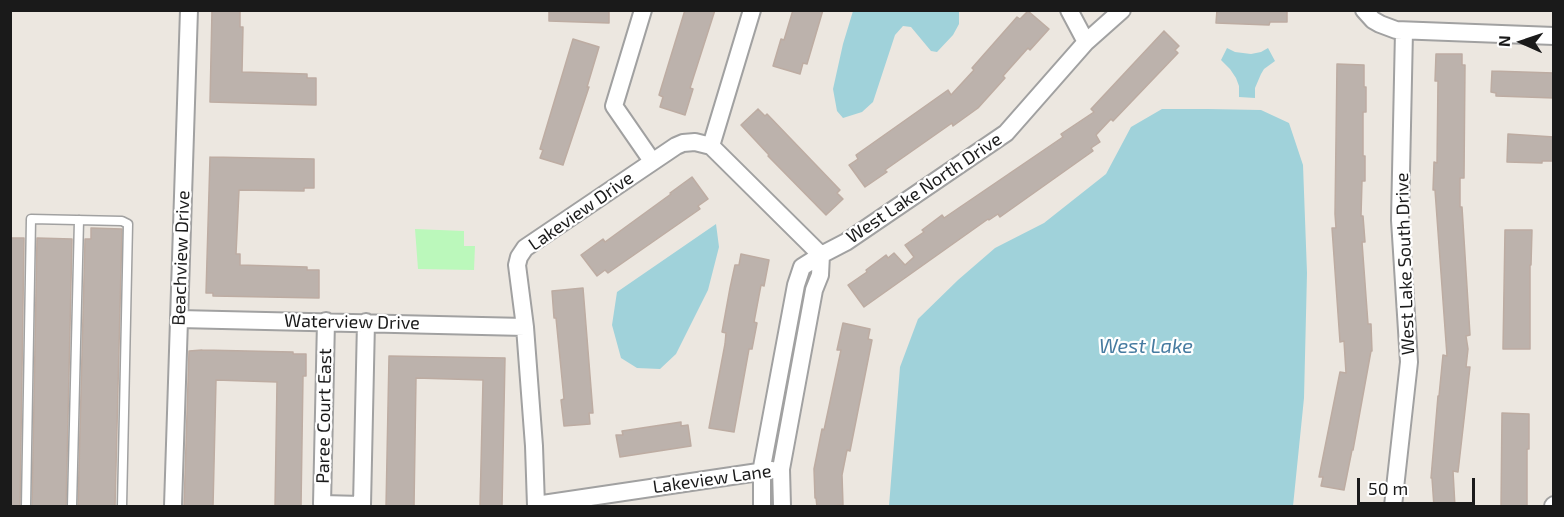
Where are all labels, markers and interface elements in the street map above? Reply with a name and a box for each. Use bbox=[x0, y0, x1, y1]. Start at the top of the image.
north arrow bbox=[1492, 12, 1552, 72]
text: N bbox=[1494, 35, 1513, 47]
street label: West Lake North Drive bbox=[842, 128, 1006, 248]
street label: Lakeview Drive bbox=[524, 167, 638, 255]
street label: West Lake South Drive bbox=[1391, 172, 1419, 356]
street label: Beachview Drive bbox=[168, 190, 194, 326]
street label: Waterview Drive bbox=[284, 310, 420, 334]
water label: West Lake bbox=[1099, 334, 1193, 358]
street label: Paree Court East bbox=[312, 348, 336, 484]
street label: Lakeview Lane bbox=[651, 460, 773, 498]
scale bar bbox=[1360, 466, 1478, 504]
text: 50 m bbox=[1368, 477, 1408, 499]

